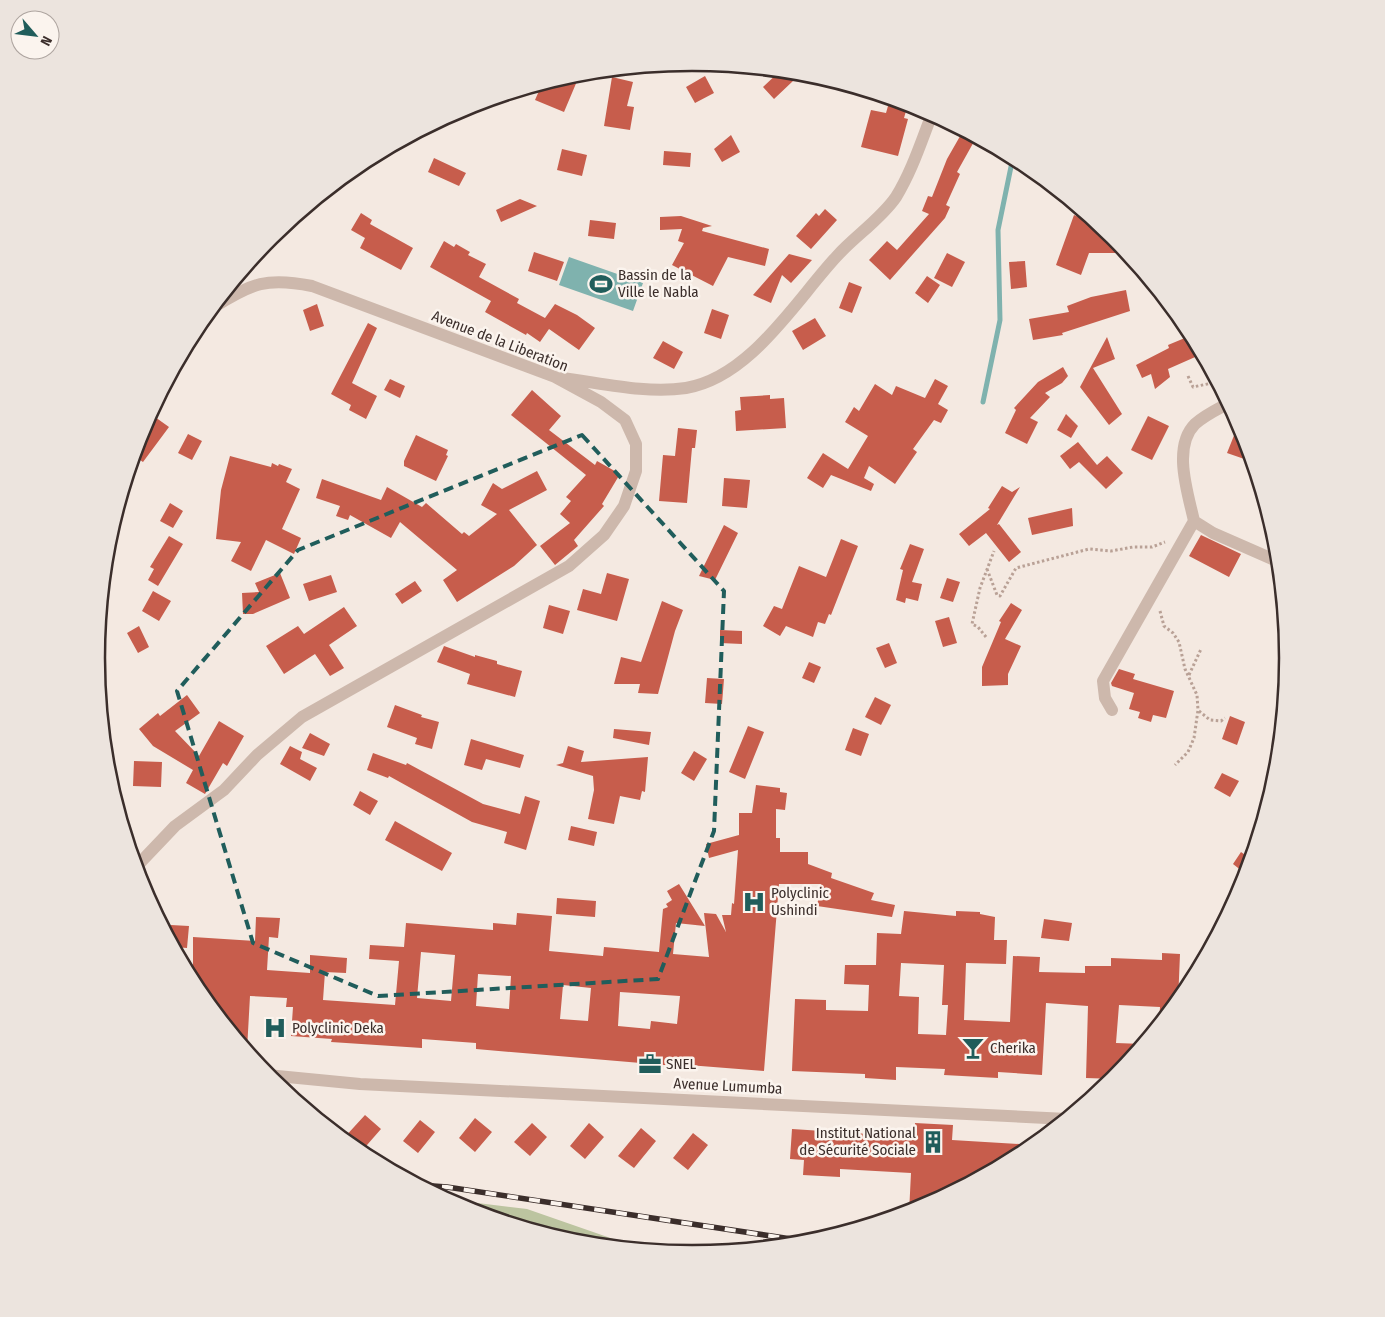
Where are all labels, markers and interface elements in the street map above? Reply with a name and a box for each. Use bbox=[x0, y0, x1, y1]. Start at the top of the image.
north arrow bbox=[10, 10, 60, 60]
text: N bbox=[37, 33, 56, 49]
place label: Bassin de la Ville le Nabla bbox=[618, 266, 699, 301]
sports icon: Bassin de la Ville le Nabla bbox=[588, 271, 614, 297]
street label: Avenue de la Liberation bbox=[429, 307, 571, 375]
place label: Polyclinic Ushindi bbox=[771, 884, 830, 919]
hospital icon: Polyclinic Ushindi bbox=[741, 889, 767, 915]
hospital icon: Polyclinic Deka bbox=[262, 1015, 288, 1041]
place label: Polyclinic Deka bbox=[292, 1019, 384, 1037]
bar icon: Cherika bbox=[960, 1035, 986, 1061]
place label: Cherika bbox=[990, 1039, 1036, 1057]
office icon: SNEL bbox=[637, 1051, 663, 1077]
place label: SNEL bbox=[666, 1055, 697, 1073]
street label: Avenue Lumumba bbox=[673, 1074, 783, 1098]
place label: Institut National de Sécurité Sociale bbox=[799, 1124, 916, 1159]
building icon: Institut National de Sécurité Sociale bbox=[920, 1129, 946, 1155]

